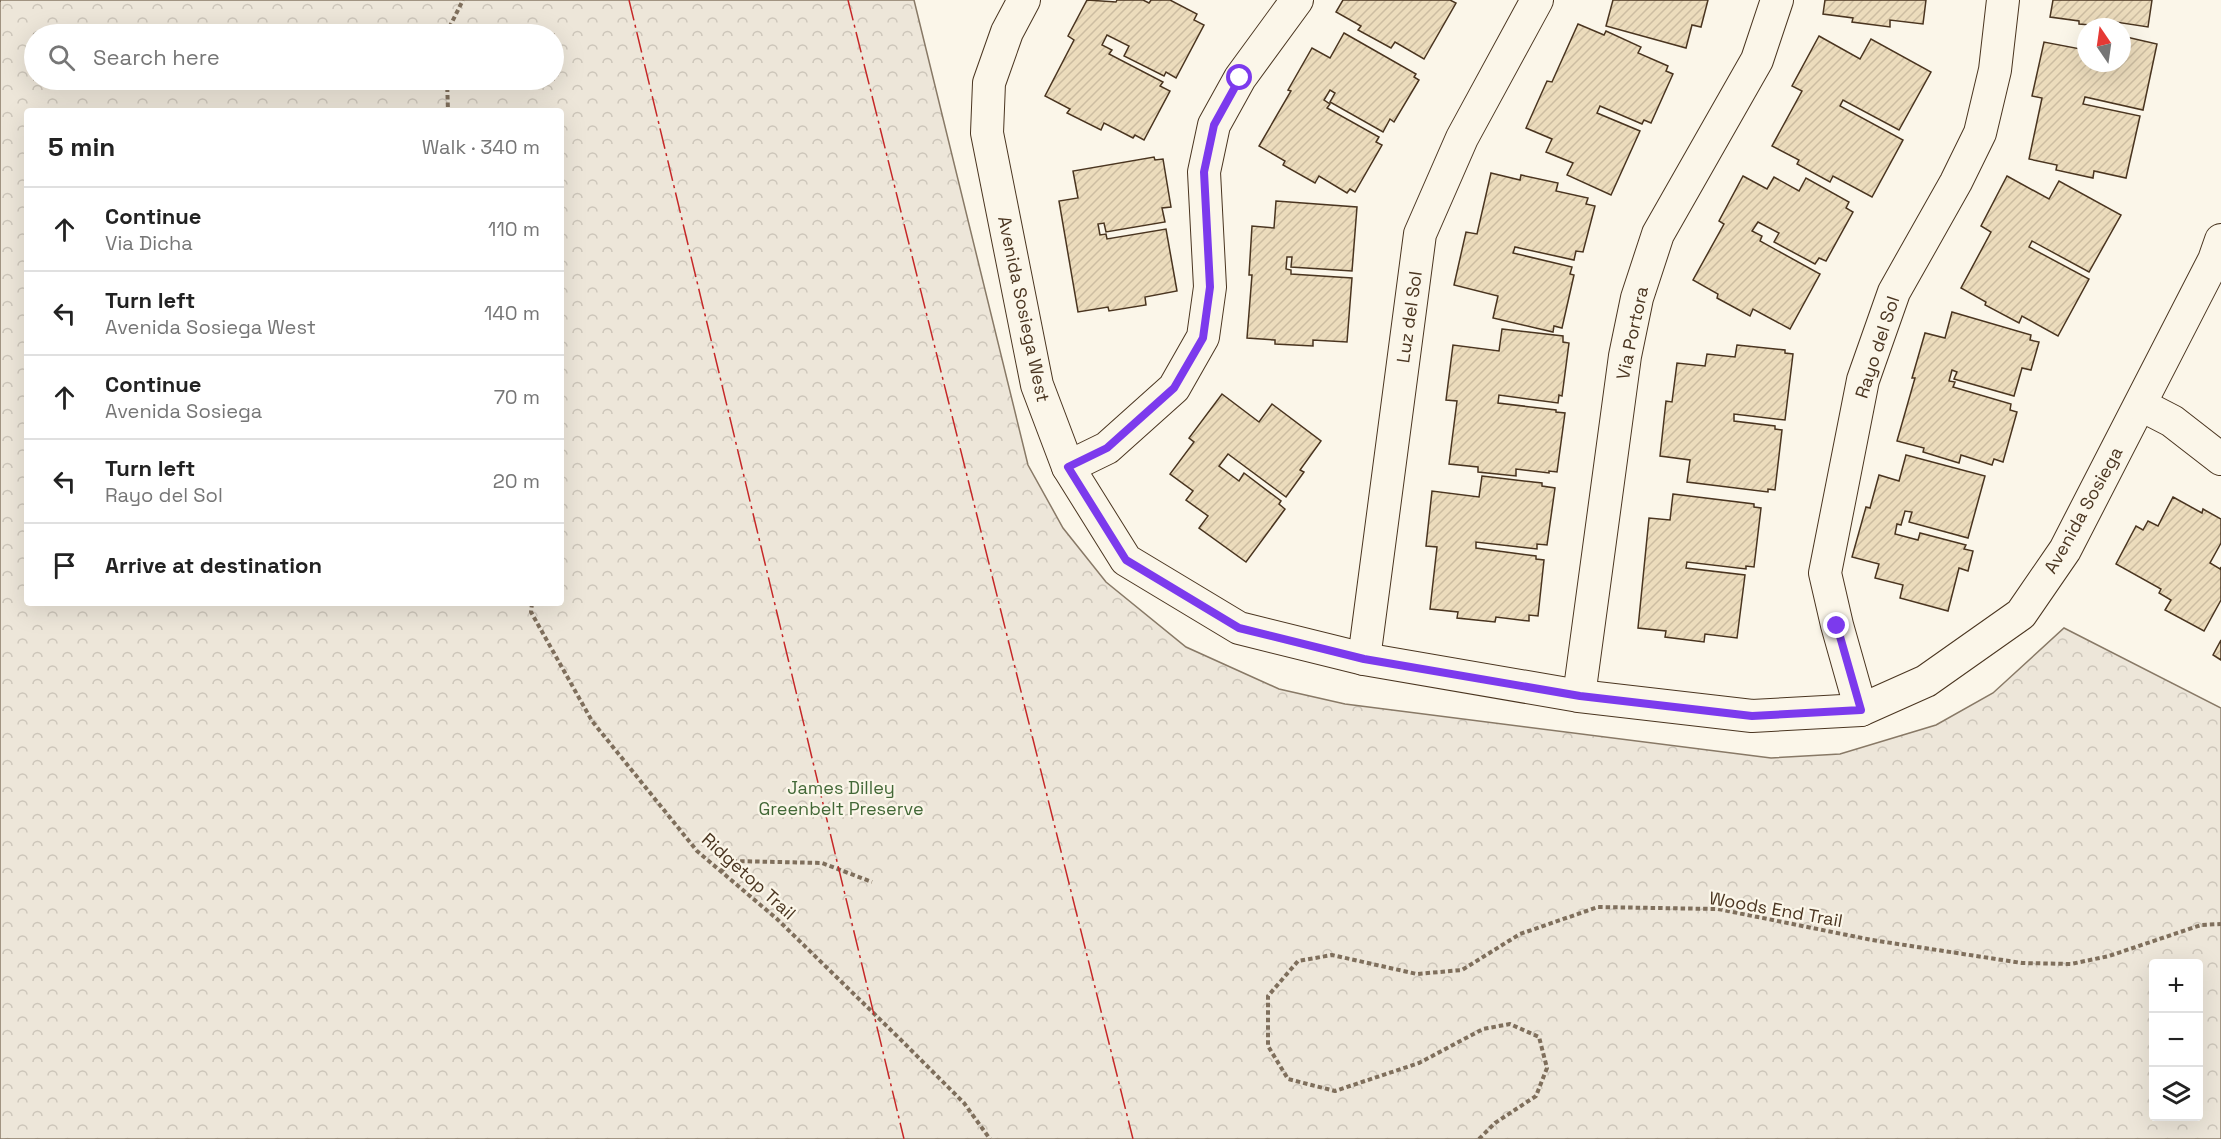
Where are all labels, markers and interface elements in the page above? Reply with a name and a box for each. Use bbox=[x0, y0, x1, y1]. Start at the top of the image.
north arrow bbox=[2077, 18, 2131, 72]
search box bbox=[24, 24, 564, 90]
icon: search bbox=[45, 41, 78, 74]
text: Search here bbox=[93, 43, 220, 71]
route start bbox=[1226, 64, 1252, 90]
text: 5 min bbox=[48, 130, 115, 164]
text: Walk · 340 m bbox=[422, 134, 540, 160]
text: Continue bbox=[105, 202, 201, 230]
icon: ahead bbox=[48, 213, 81, 246]
street label: Avenida Sosiega West bbox=[993, 214, 1055, 404]
text: 110 m bbox=[488, 216, 540, 242]
text: Via Dicha bbox=[105, 230, 193, 256]
street label: Luz del Sol bbox=[1391, 270, 1427, 364]
street label: Via Portora bbox=[1611, 284, 1653, 382]
text: Turn left bbox=[105, 286, 195, 314]
street label: Rayo del Sol bbox=[1850, 293, 1904, 401]
icon: left bbox=[48, 297, 81, 330]
text: 140 m bbox=[484, 300, 540, 326]
text: Avenida Sosiega West bbox=[105, 314, 316, 340]
text: Continue bbox=[105, 370, 201, 398]
icon: ahead bbox=[48, 381, 81, 414]
text: 70 m bbox=[494, 384, 540, 410]
text: Avenida Sosiega bbox=[105, 398, 262, 424]
street label: Avenida Sosiega bbox=[2039, 442, 2127, 578]
text: Turn left bbox=[105, 454, 195, 482]
icon: left bbox=[48, 465, 81, 498]
text: 20 m bbox=[493, 468, 540, 494]
text: Rayo del Sol bbox=[105, 482, 223, 508]
icon: arrive bbox=[48, 549, 81, 582]
text: Arrive at destination bbox=[105, 551, 322, 579]
route end bbox=[1823, 612, 1849, 638]
park label: James Dilley Greenbelt Preserve bbox=[758, 776, 924, 820]
street label: Ridgetop Trail bbox=[697, 828, 801, 924]
street label: Woods End Trail bbox=[1707, 886, 1845, 932]
map controls bbox=[2149, 959, 2203, 1121]
button: + bbox=[2149, 959, 2203, 1013]
button: − bbox=[2149, 1013, 2203, 1067]
button: layers bbox=[2149, 1067, 2203, 1121]

